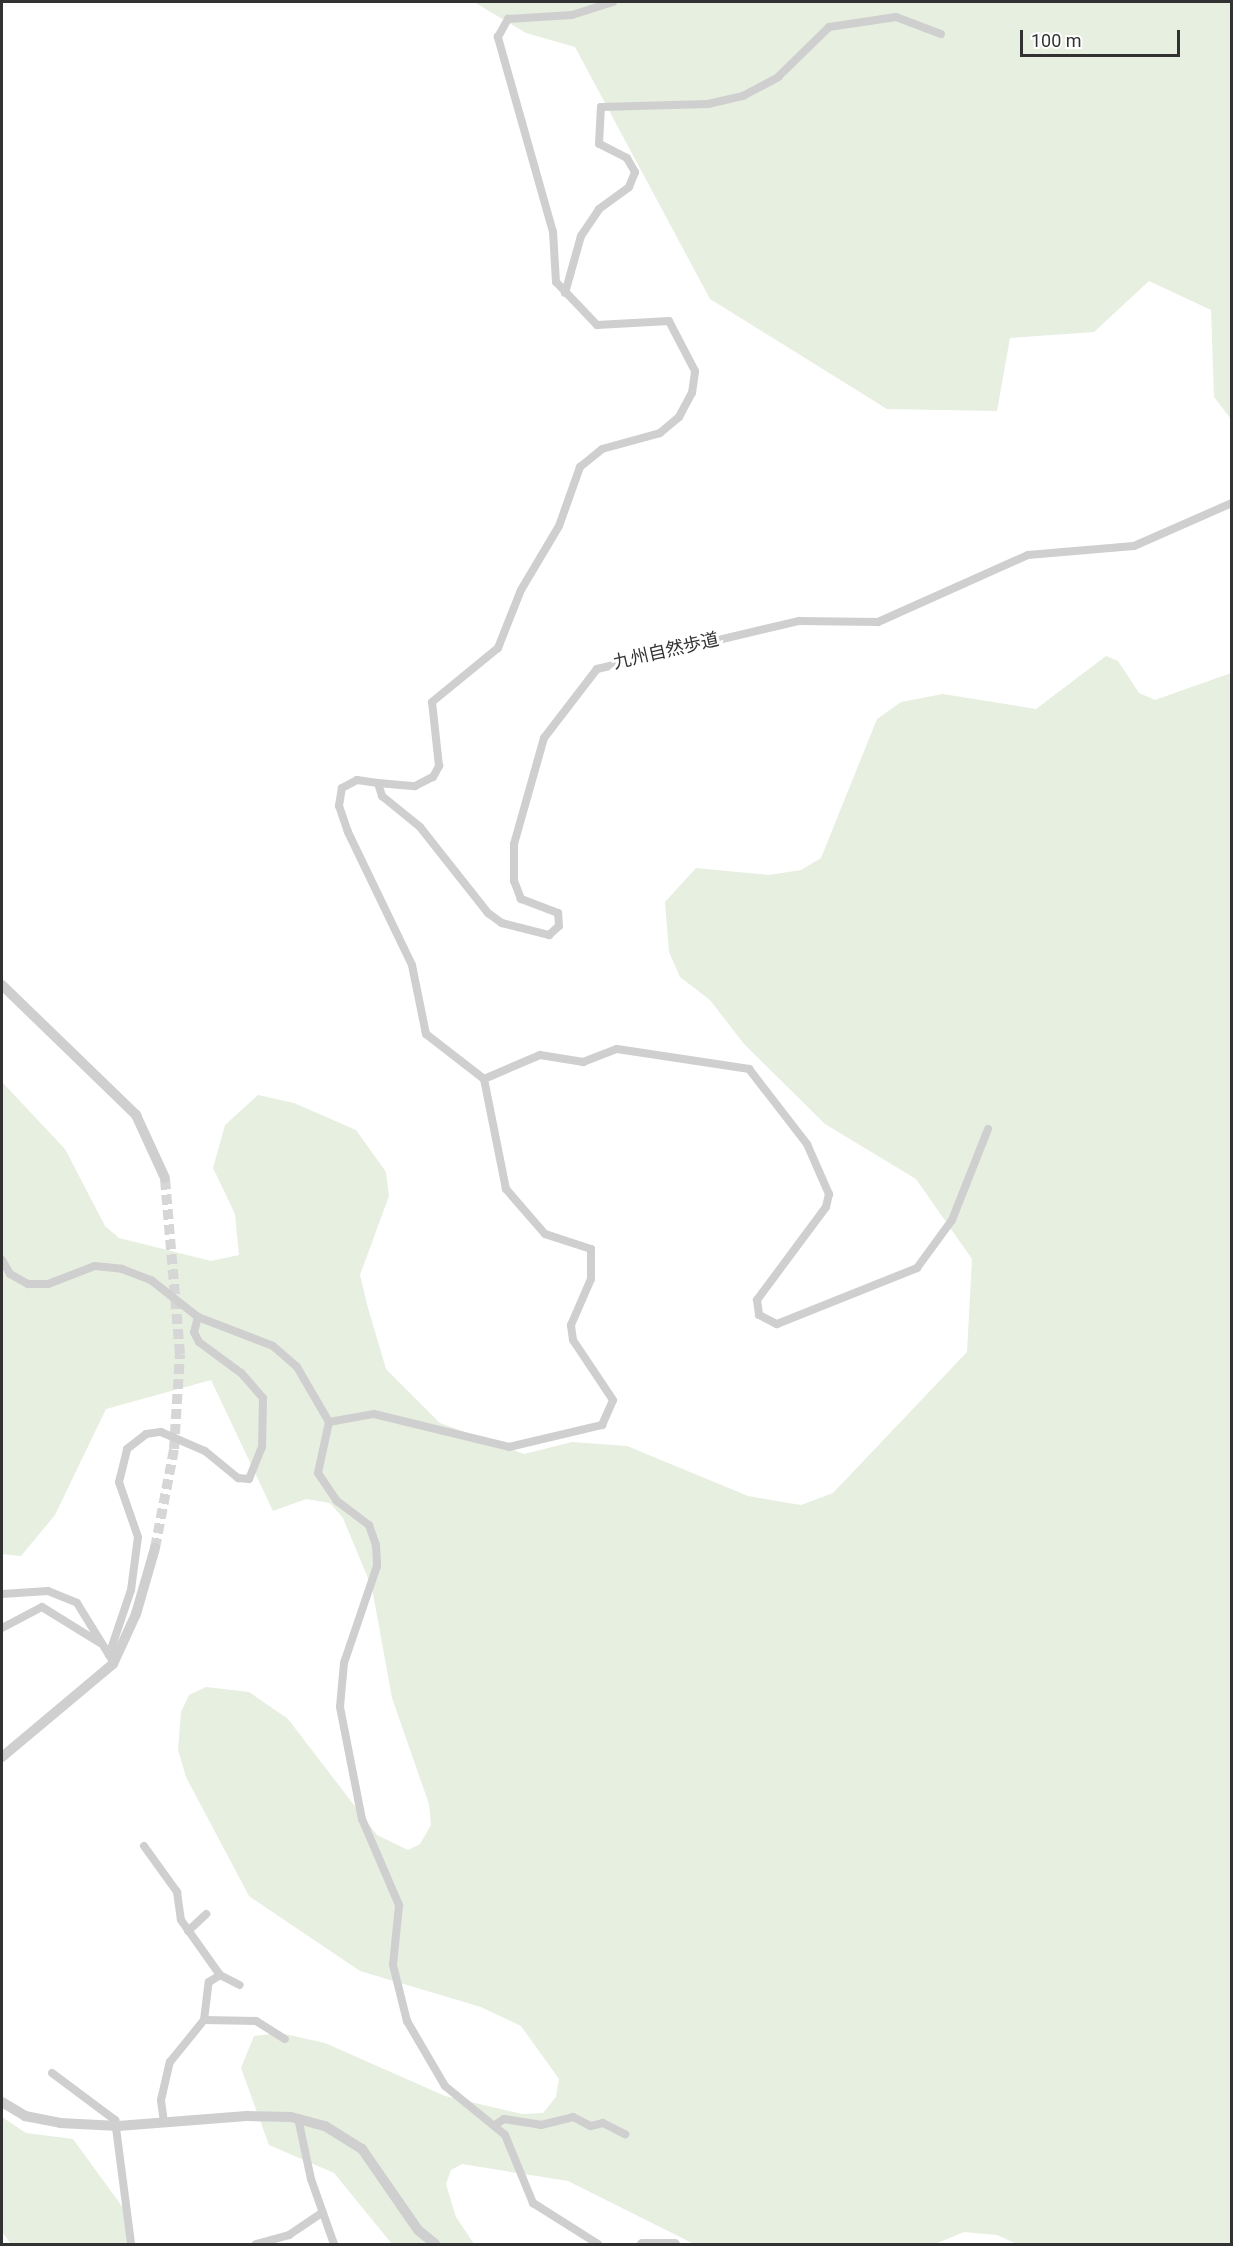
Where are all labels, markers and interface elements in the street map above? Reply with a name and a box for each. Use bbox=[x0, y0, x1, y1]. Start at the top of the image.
scale bar bbox=[1023, 18, 1184, 56]
text: 100 m bbox=[1031, 30, 1082, 51]
street label: 九州自然歩道 bbox=[611, 628, 721, 674]

